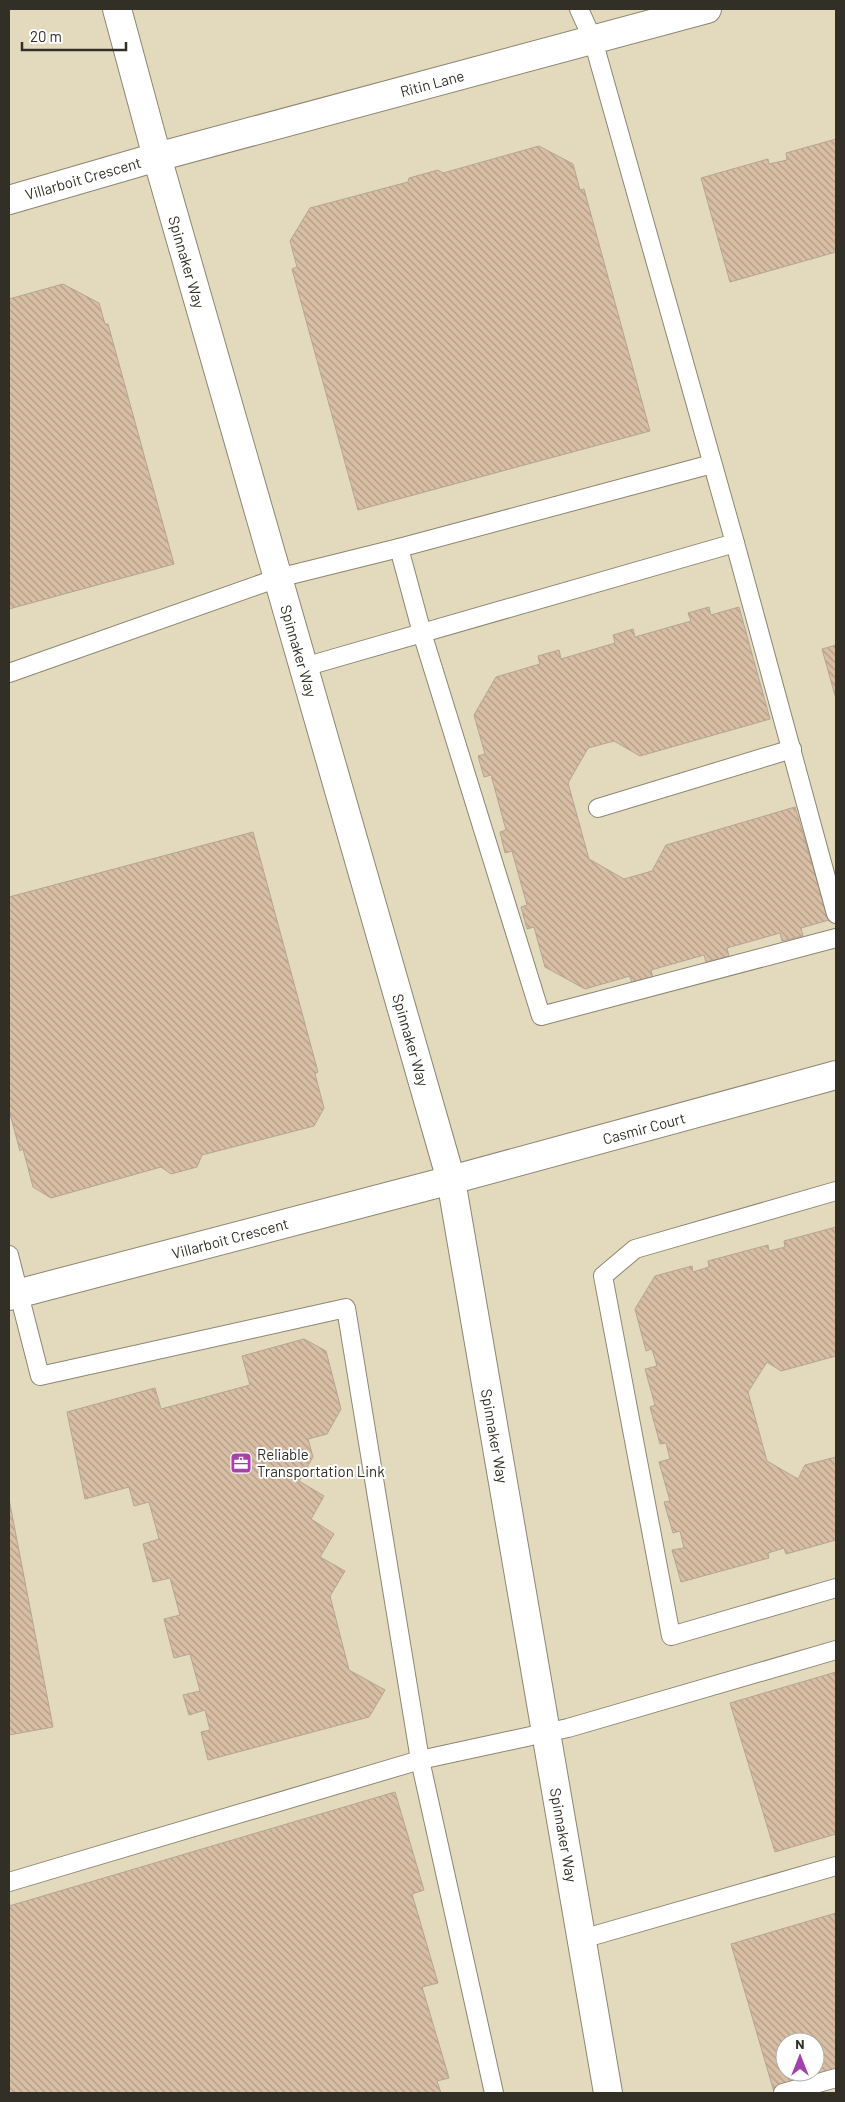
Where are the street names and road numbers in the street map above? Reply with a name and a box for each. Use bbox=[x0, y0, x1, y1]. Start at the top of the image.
street label: Ritin Lane bbox=[398, 66, 466, 100]
street label: Villarboit Crescent bbox=[23, 153, 143, 203]
street label: Spinnaker Way bbox=[165, 214, 209, 310]
street label: Spinnaker Way bbox=[277, 603, 321, 699]
street label: Spinnaker Way bbox=[389, 992, 433, 1088]
street label: Casmir Court bbox=[601, 1108, 687, 1148]
street label: Villarboit Crescent bbox=[170, 1214, 290, 1262]
street label: Spinnaker Way bbox=[478, 1387, 512, 1485]
street label: Spinnaker Way bbox=[547, 1786, 581, 1884]

